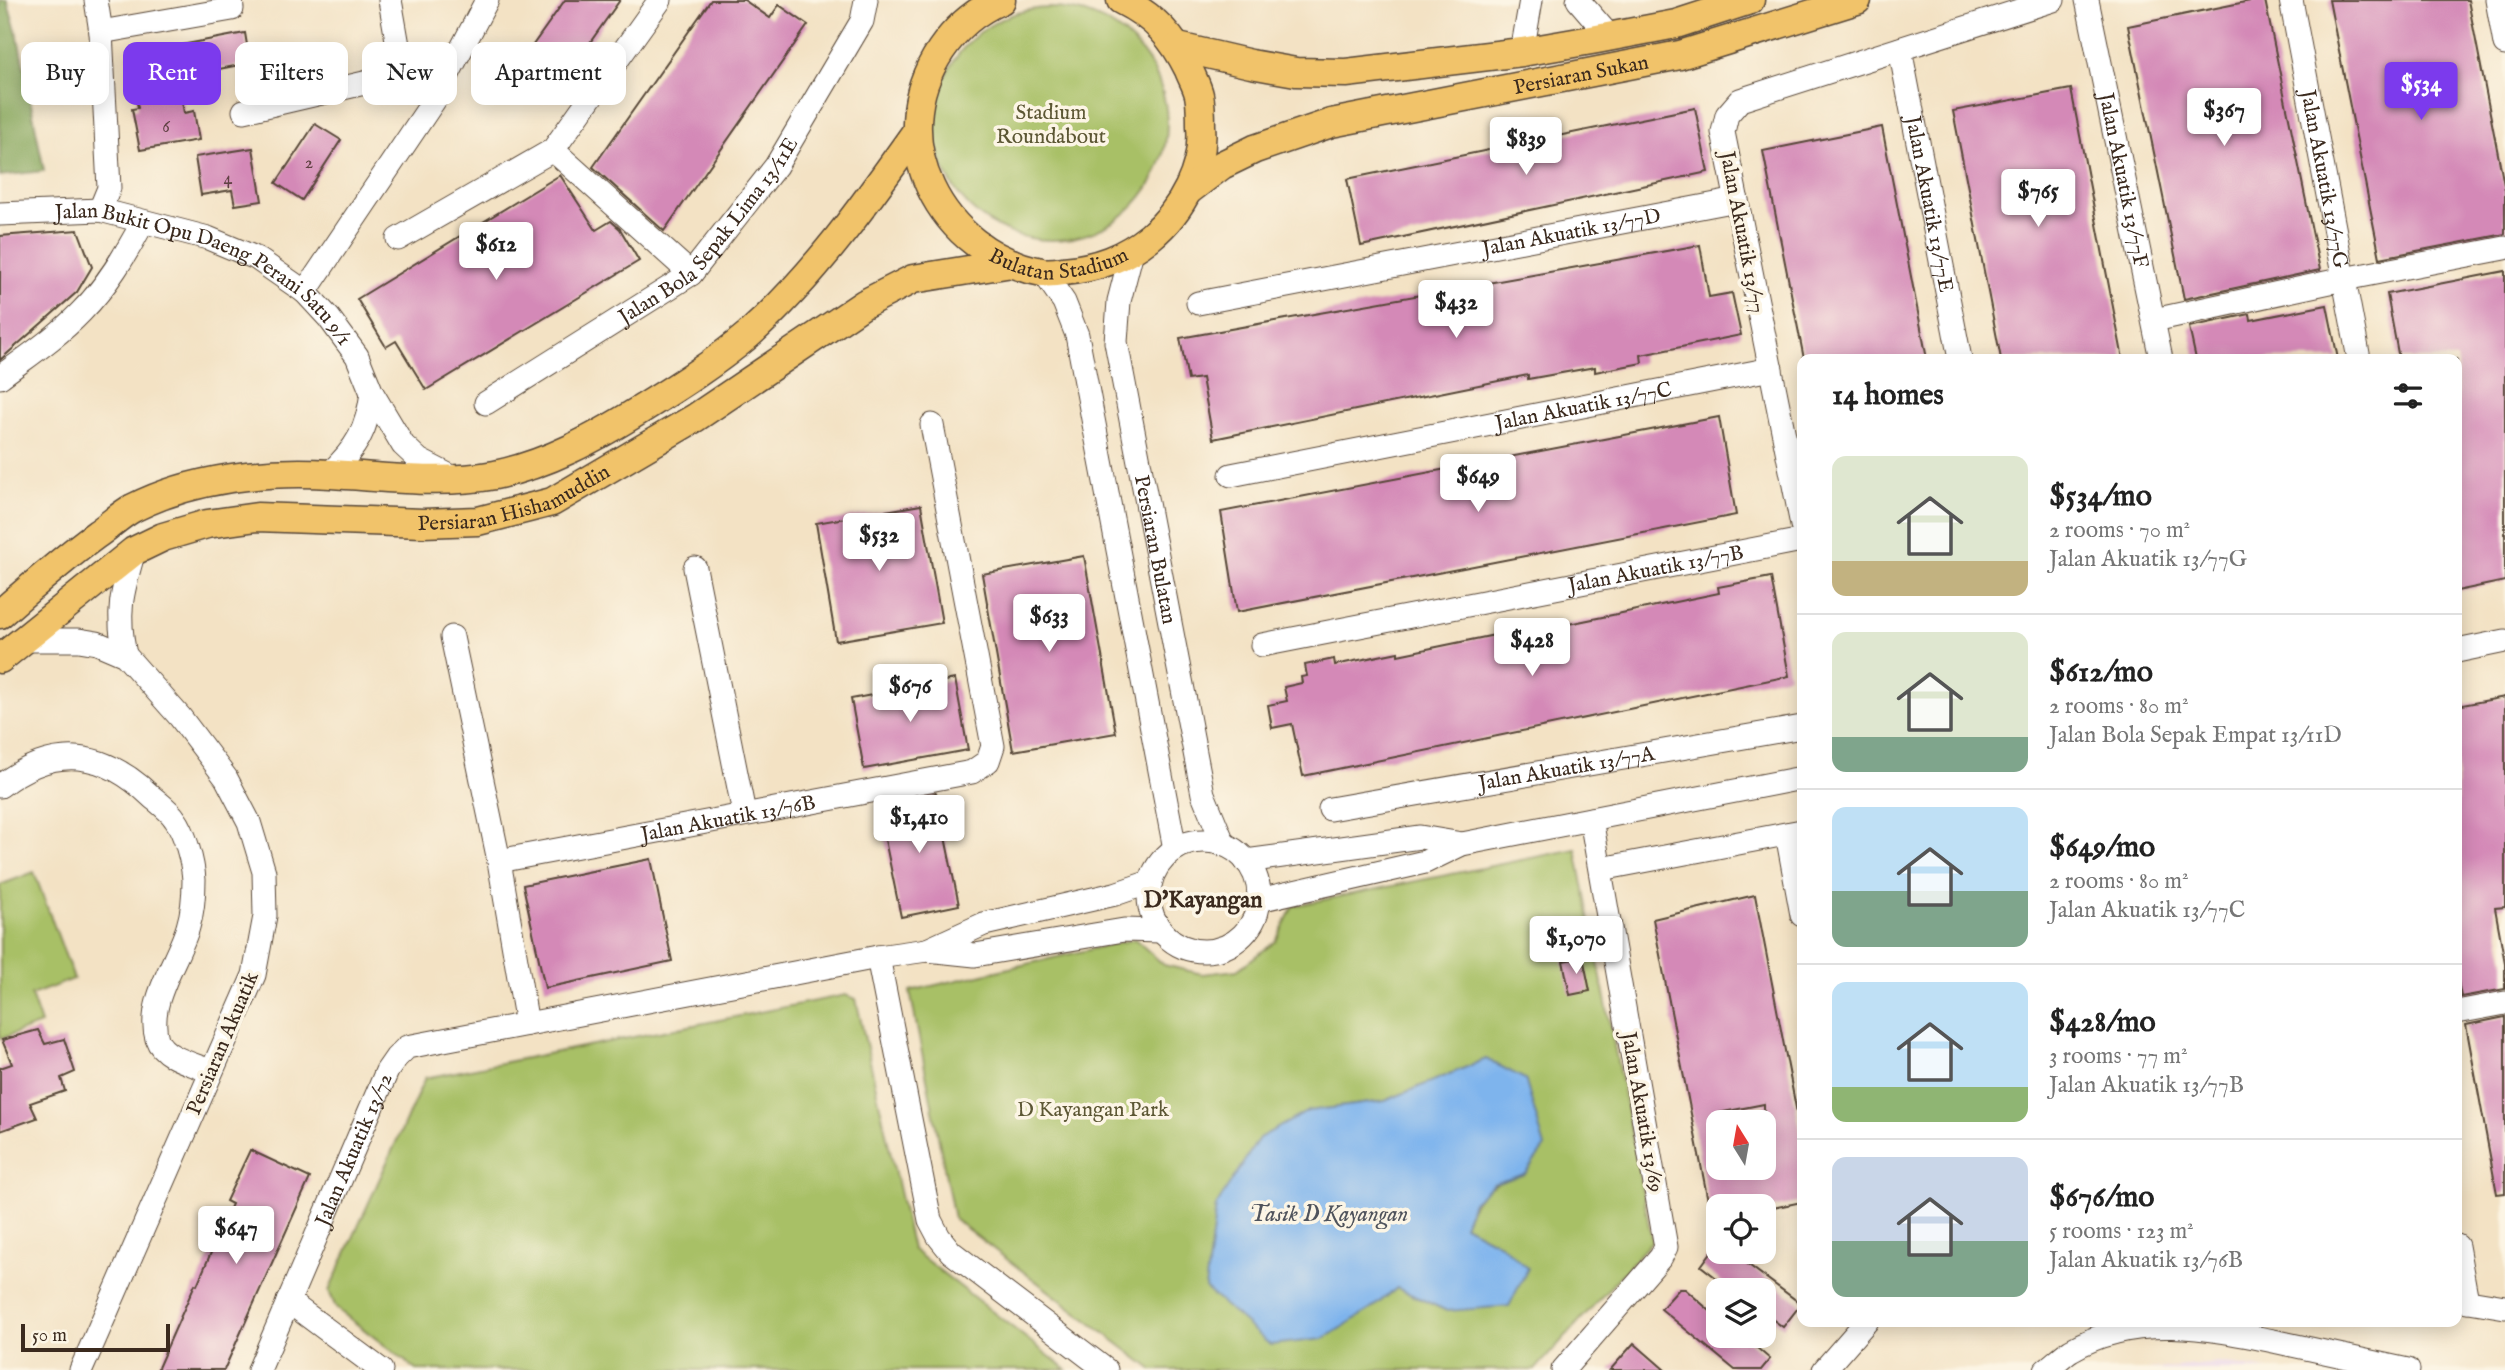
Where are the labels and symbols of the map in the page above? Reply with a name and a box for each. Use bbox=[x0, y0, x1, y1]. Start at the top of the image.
street label: Persiaran Sukan bbox=[1511, 49, 1651, 102]
pin: $534 bbox=[2380, 62, 2462, 122]
street label: Jalan Akuatik 13/77G bbox=[2293, 86, 2354, 271]
pin: $367 bbox=[2183, 88, 2265, 148]
street label: Jalan Akuatik 13/77F bbox=[2091, 89, 2154, 270]
park label: Stadium Roundabout bbox=[996, 100, 1106, 151]
street label: Jalan Akuatik 13/77E bbox=[1898, 112, 1959, 295]
house number: 6 bbox=[162, 116, 170, 139]
pin: $839 bbox=[1485, 118, 1567, 177]
street label: Jalan Bola Sepak Lima 13/11E bbox=[612, 133, 805, 332]
street label: Jalan Akuatik 13/77 bbox=[1712, 147, 1770, 315]
house number: 2 bbox=[305, 152, 313, 175]
house number: 4 bbox=[224, 168, 233, 191]
pin: $765 bbox=[1997, 170, 2079, 229]
street label: Jalan Bukit Opu Daeng Perani Satu 9/1 bbox=[52, 198, 357, 351]
street label: Jalan Akuatik 13/77D bbox=[1478, 203, 1663, 264]
pin: $612 bbox=[455, 222, 537, 282]
street label: Bulatan Stadium bbox=[988, 234, 1130, 262]
text: Bulatan Stadium bbox=[984, 242, 1133, 287]
pin: $432 bbox=[1415, 280, 1497, 340]
street label: Jalan Akuatik 13/77C bbox=[1491, 377, 1674, 438]
pin: $649 bbox=[1437, 454, 1519, 514]
street label: Persiaran Hishamuddin bbox=[417, 459, 615, 538]
street label: Persiaran Bulatan bbox=[1127, 473, 1182, 626]
pin: $532 bbox=[838, 514, 920, 573]
street label: Jalan Akuatik 13/77B bbox=[1564, 540, 1746, 601]
pin: $633 bbox=[1008, 594, 1090, 654]
pin: $428 bbox=[1491, 618, 1573, 678]
pin: $676 bbox=[869, 664, 951, 724]
street label: Jalan Akuatik 13/77A bbox=[1474, 741, 1658, 798]
street label: Jalan Akuatik 13/76B bbox=[637, 790, 818, 849]
pin: $1,410 bbox=[862, 796, 976, 855]
district label: D'Kayangan bbox=[1143, 886, 1263, 915]
pin: $1,070 bbox=[1519, 916, 1633, 976]
street label: Persiaran Akuatik bbox=[181, 967, 266, 1119]
street label: Jalan Akuatik 13/69 bbox=[1614, 1028, 1669, 1195]
street label: Jalan Akuatik 13/72 bbox=[309, 1069, 400, 1233]
park label: D Kayangan Park bbox=[1017, 1097, 1170, 1124]
north arrow bbox=[1706, 1110, 1776, 1180]
water label: Tasik D Kayangan bbox=[1250, 1200, 1408, 1230]
pin: $647 bbox=[195, 1206, 277, 1266]
scale bar bbox=[21, 1321, 170, 1353]

